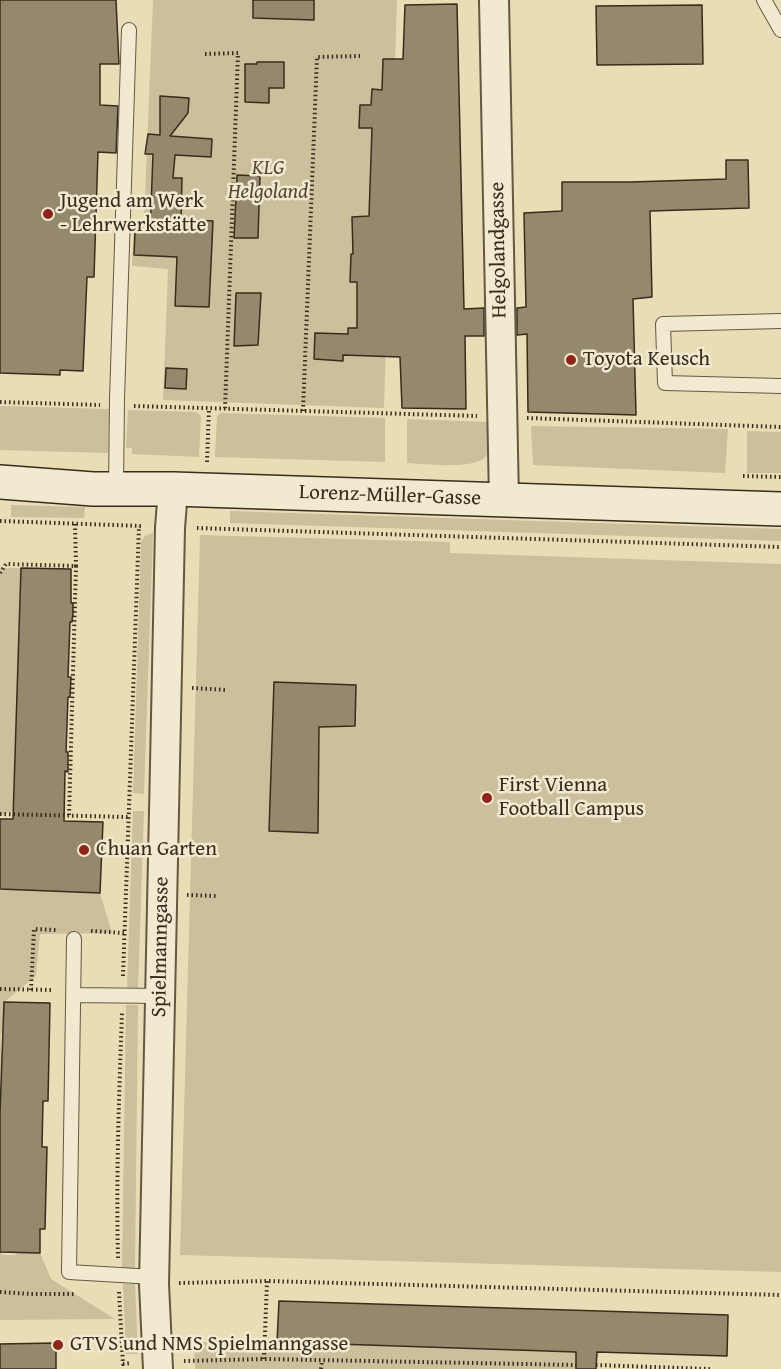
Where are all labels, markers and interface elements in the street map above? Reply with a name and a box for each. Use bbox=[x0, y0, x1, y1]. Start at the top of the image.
park label: KLG Helgoland bbox=[228, 156, 308, 206]
street label: Helgolandgasse bbox=[485, 182, 513, 318]
place label: Jugend am Werk - Lehrwerkstätte bbox=[60, 189, 206, 239]
marker: Jugend am Werk - Lehrwerkstätte bbox=[41, 207, 55, 221]
place label: Toyota Keusch bbox=[583, 347, 710, 373]
marker: Toyota Keusch bbox=[564, 353, 578, 367]
street label: Lorenz-Müller-Gasse bbox=[298, 480, 482, 512]
place label: First Vienna Football Campus bbox=[499, 773, 644, 823]
marker: First Vienna Football Campus bbox=[480, 791, 494, 805]
place label: Chuan Garten bbox=[96, 837, 217, 863]
marker: Chuan Garten bbox=[77, 843, 91, 857]
street label: Spielmanngasse bbox=[147, 876, 175, 1018]
place label: GTVS und NMS Spielmanngasse bbox=[70, 1332, 348, 1358]
marker: GTVS und NMS Spielmanngasse bbox=[51, 1338, 65, 1352]

